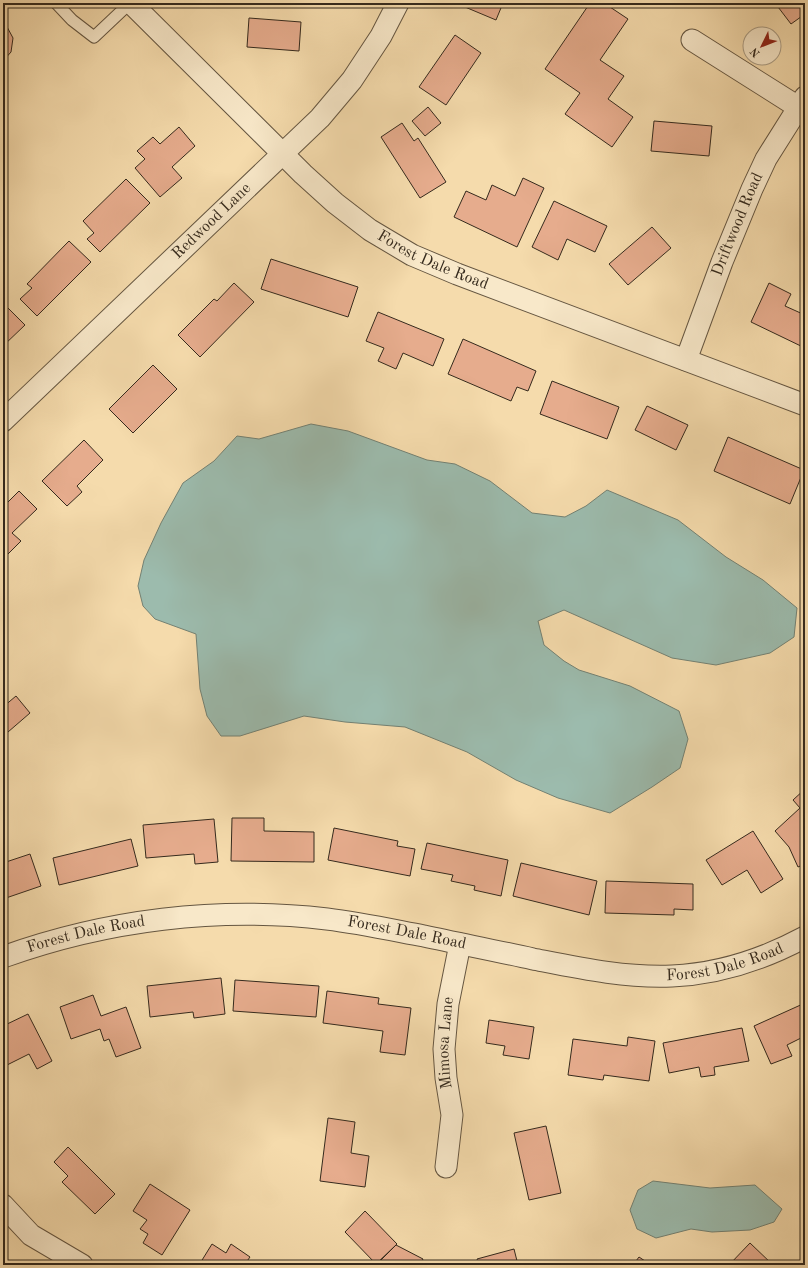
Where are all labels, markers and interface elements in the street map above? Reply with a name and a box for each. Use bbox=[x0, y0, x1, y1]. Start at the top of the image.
north arrow bbox=[742, 26, 782, 66]
text: N bbox=[748, 45, 763, 59]
street label: Driftwood Road bbox=[709, 170, 766, 278]
street label: Redwood Lane bbox=[169, 180, 254, 262]
street label: Forest Dale Road bbox=[374, 228, 490, 293]
street label: Forest Dale Road bbox=[25, 914, 146, 956]
street label: Forest Dale Road bbox=[346, 914, 468, 953]
street label: Forest Dale Road bbox=[666, 941, 786, 984]
street label: Mimosa Lane bbox=[436, 995, 457, 1090]

